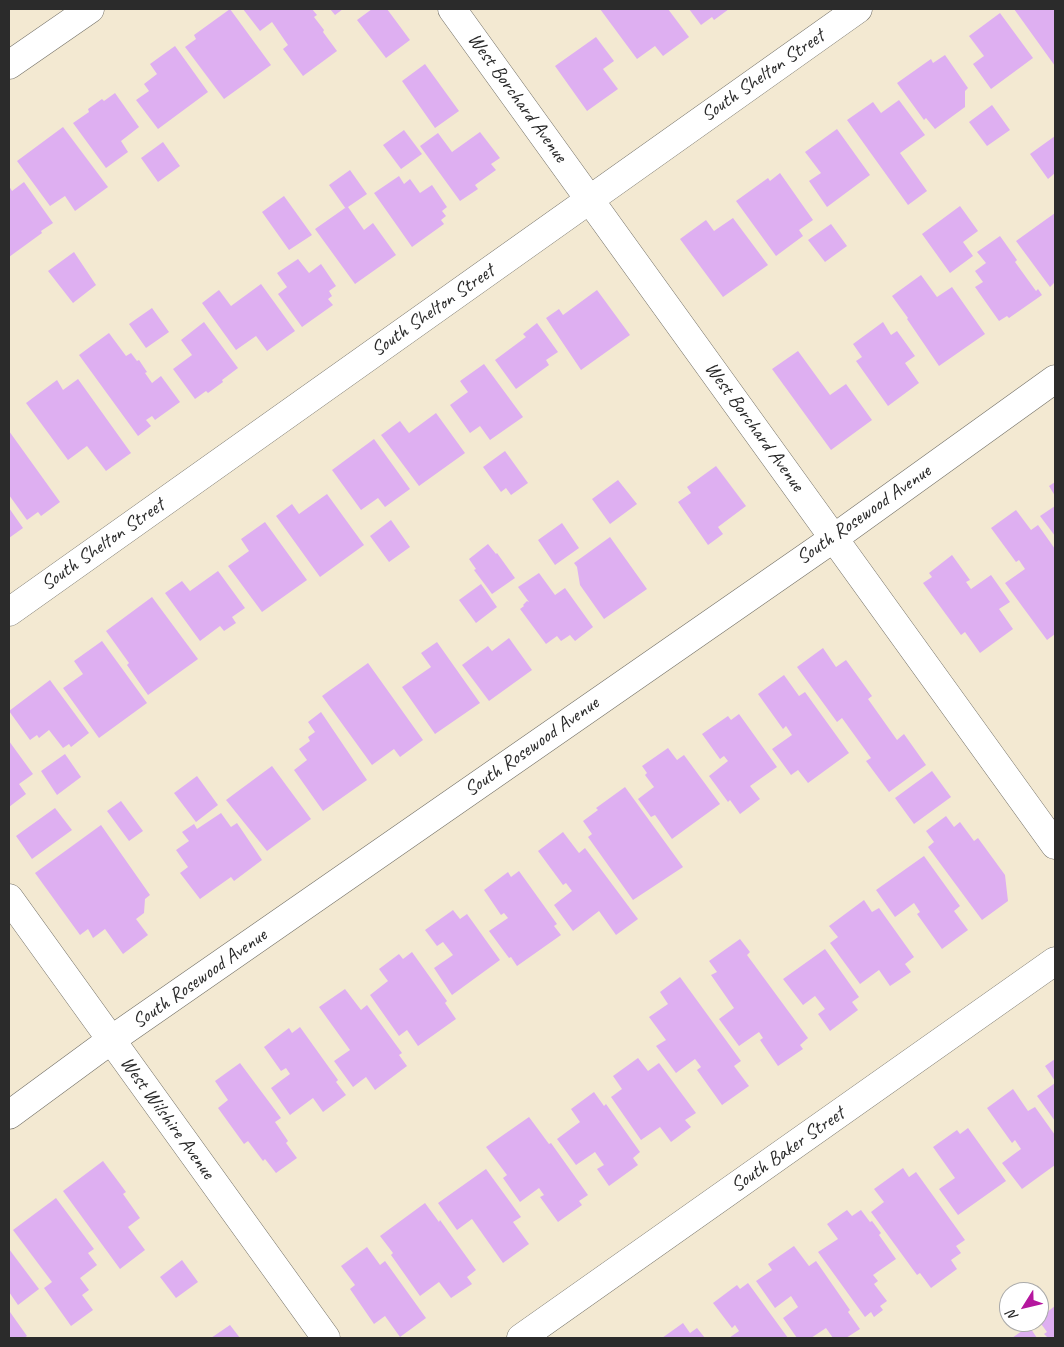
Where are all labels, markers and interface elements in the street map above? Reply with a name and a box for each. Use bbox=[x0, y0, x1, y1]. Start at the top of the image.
street label: South Shelton Street bbox=[697, 25, 829, 127]
street label: West Borchard Avenue bbox=[462, 29, 572, 167]
street label: South Shelton Street bbox=[367, 260, 499, 362]
street label: West Borchard Avenue bbox=[699, 358, 809, 496]
street label: South Rosewood Avenue bbox=[792, 460, 936, 570]
street label: South Shelton Street bbox=[37, 494, 169, 596]
street label: South Rosewood Avenue bbox=[460, 692, 604, 802]
street label: South Rosewood Avenue bbox=[128, 924, 272, 1034]
street label: West Wilshire Avenue bbox=[114, 1052, 220, 1184]
street label: South Baker Street bbox=[727, 1102, 849, 1198]
north arrow bbox=[999, 1282, 1049, 1332]
text: N bbox=[1003, 1307, 1022, 1324]

